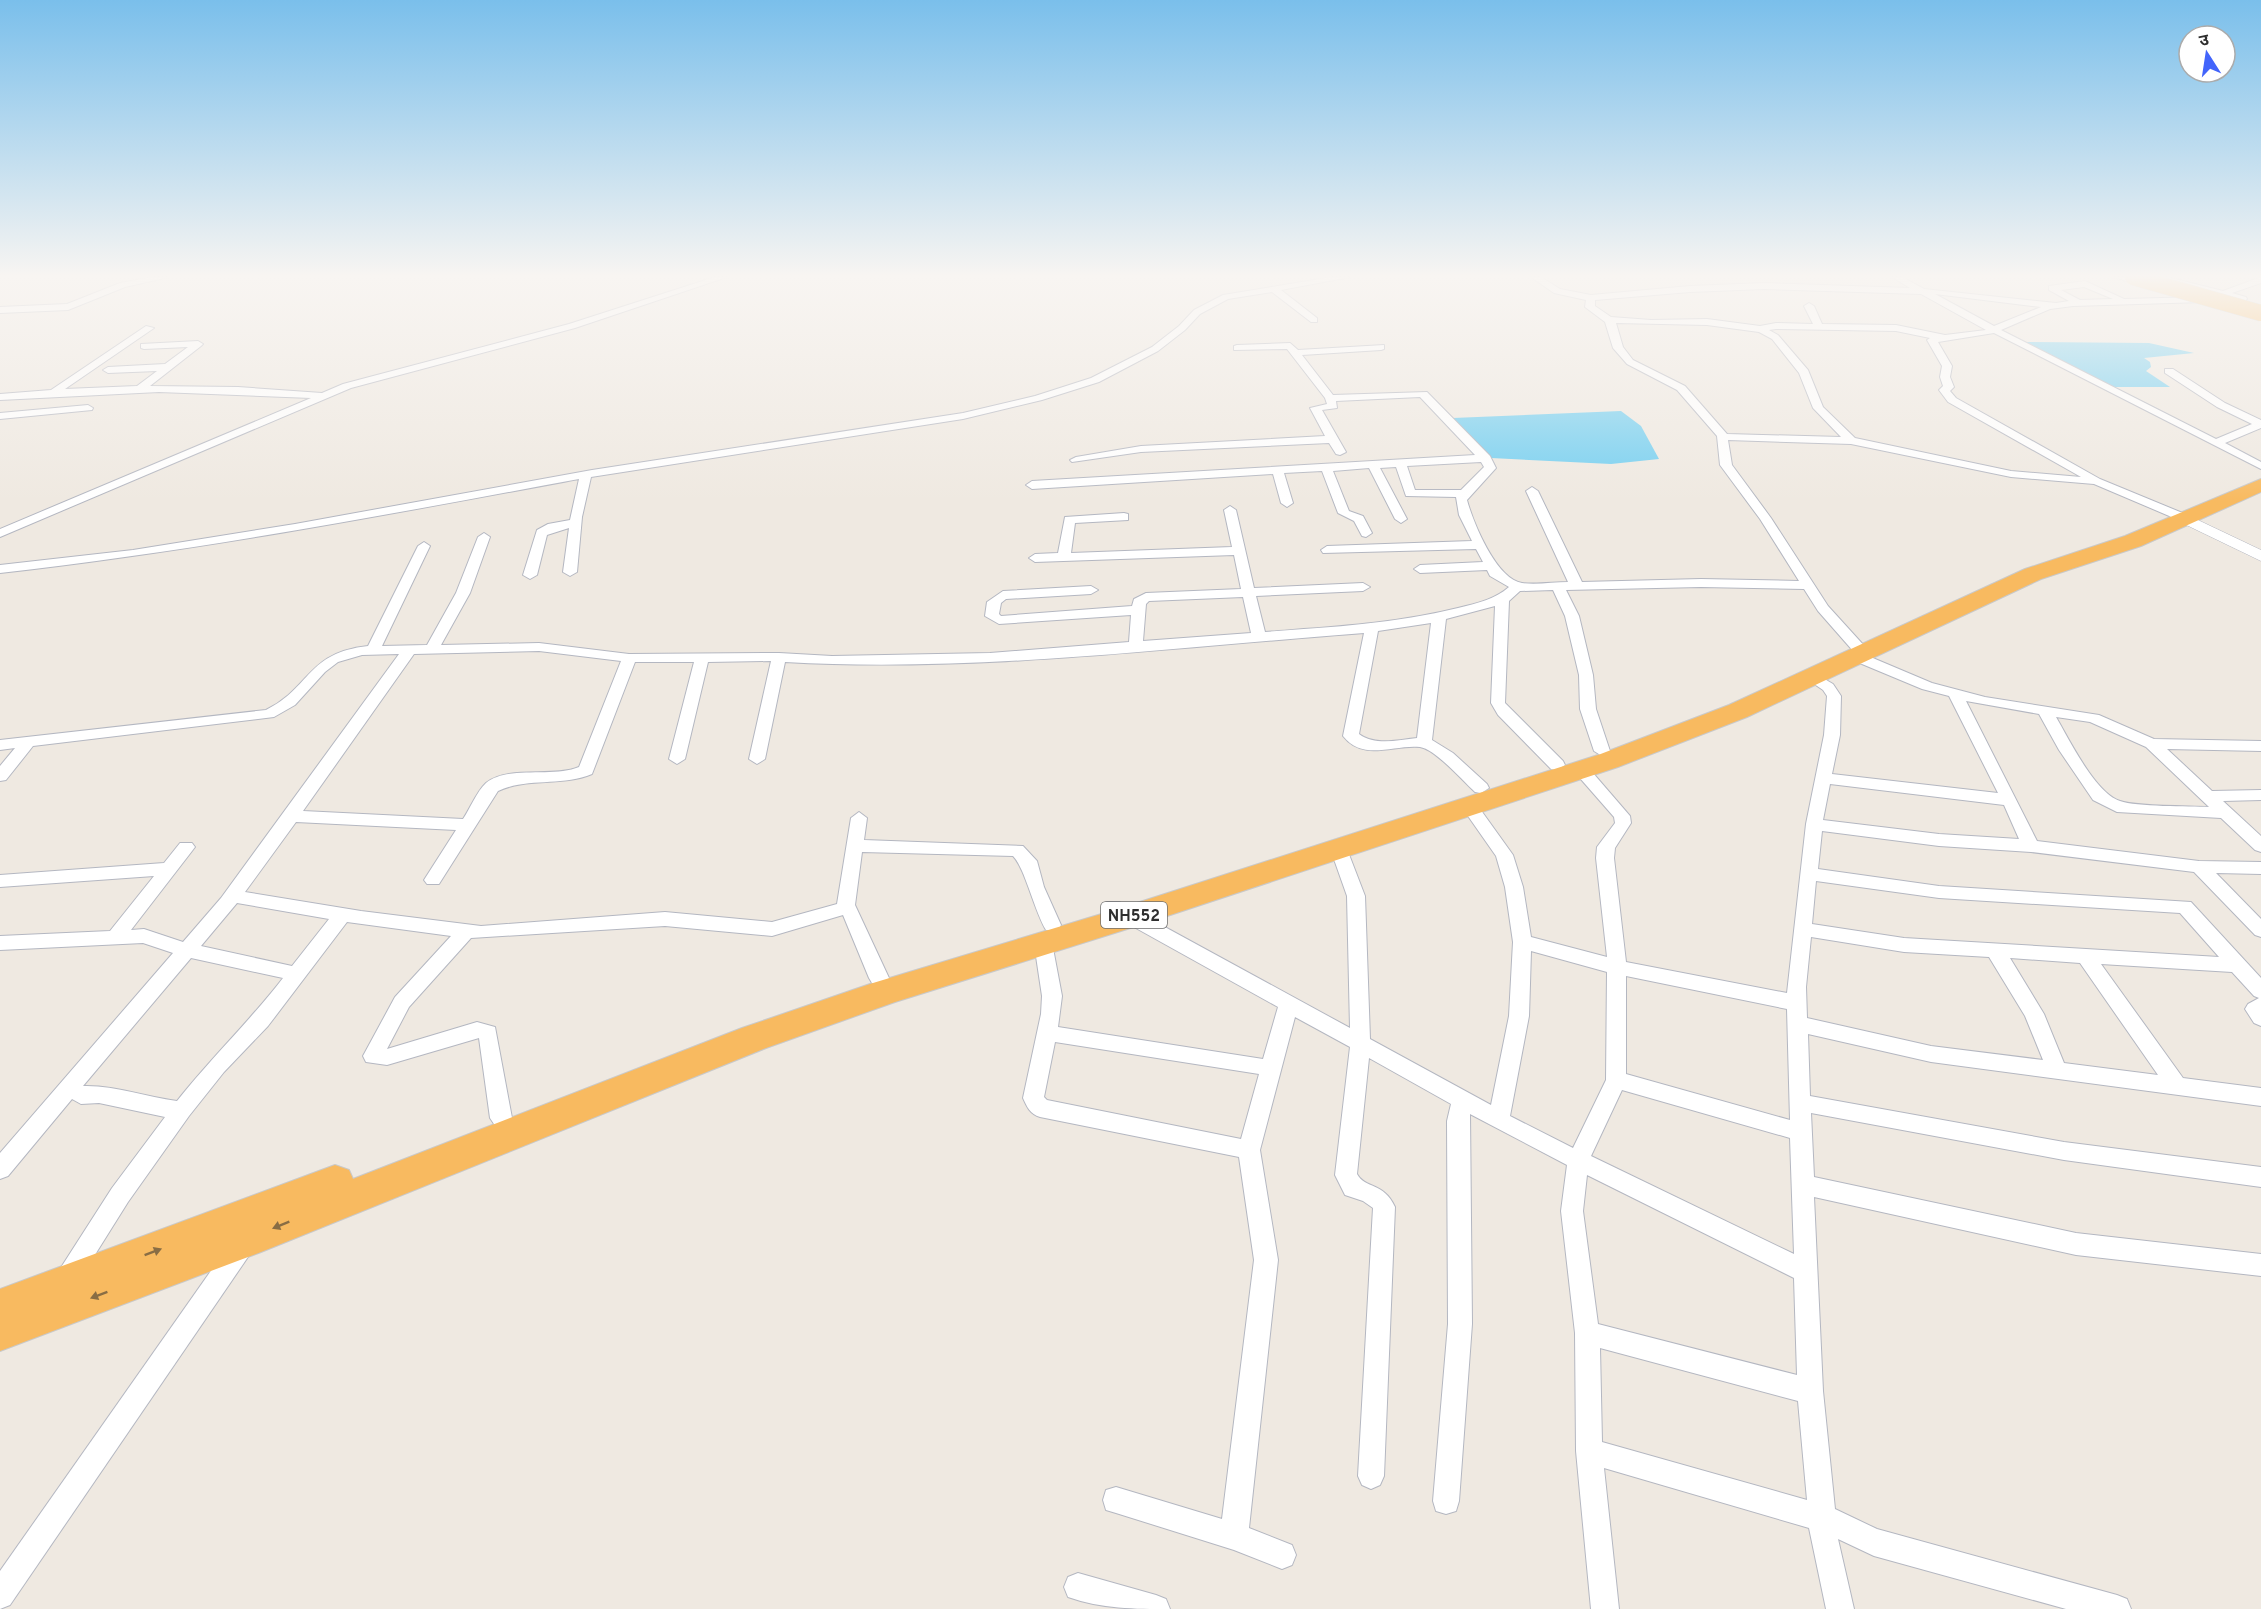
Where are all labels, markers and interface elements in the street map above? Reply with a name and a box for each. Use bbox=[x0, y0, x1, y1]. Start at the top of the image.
north arrow bbox=[2177, 24, 2237, 84]
text: उ bbox=[2198, 30, 2212, 52]
road number: NH552 bbox=[1101, 902, 1167, 928]
one-way arrow bbox=[272, 1221, 290, 1230]
one-way arrow bbox=[144, 1247, 162, 1256]
one-way arrow bbox=[90, 1290, 108, 1300]

